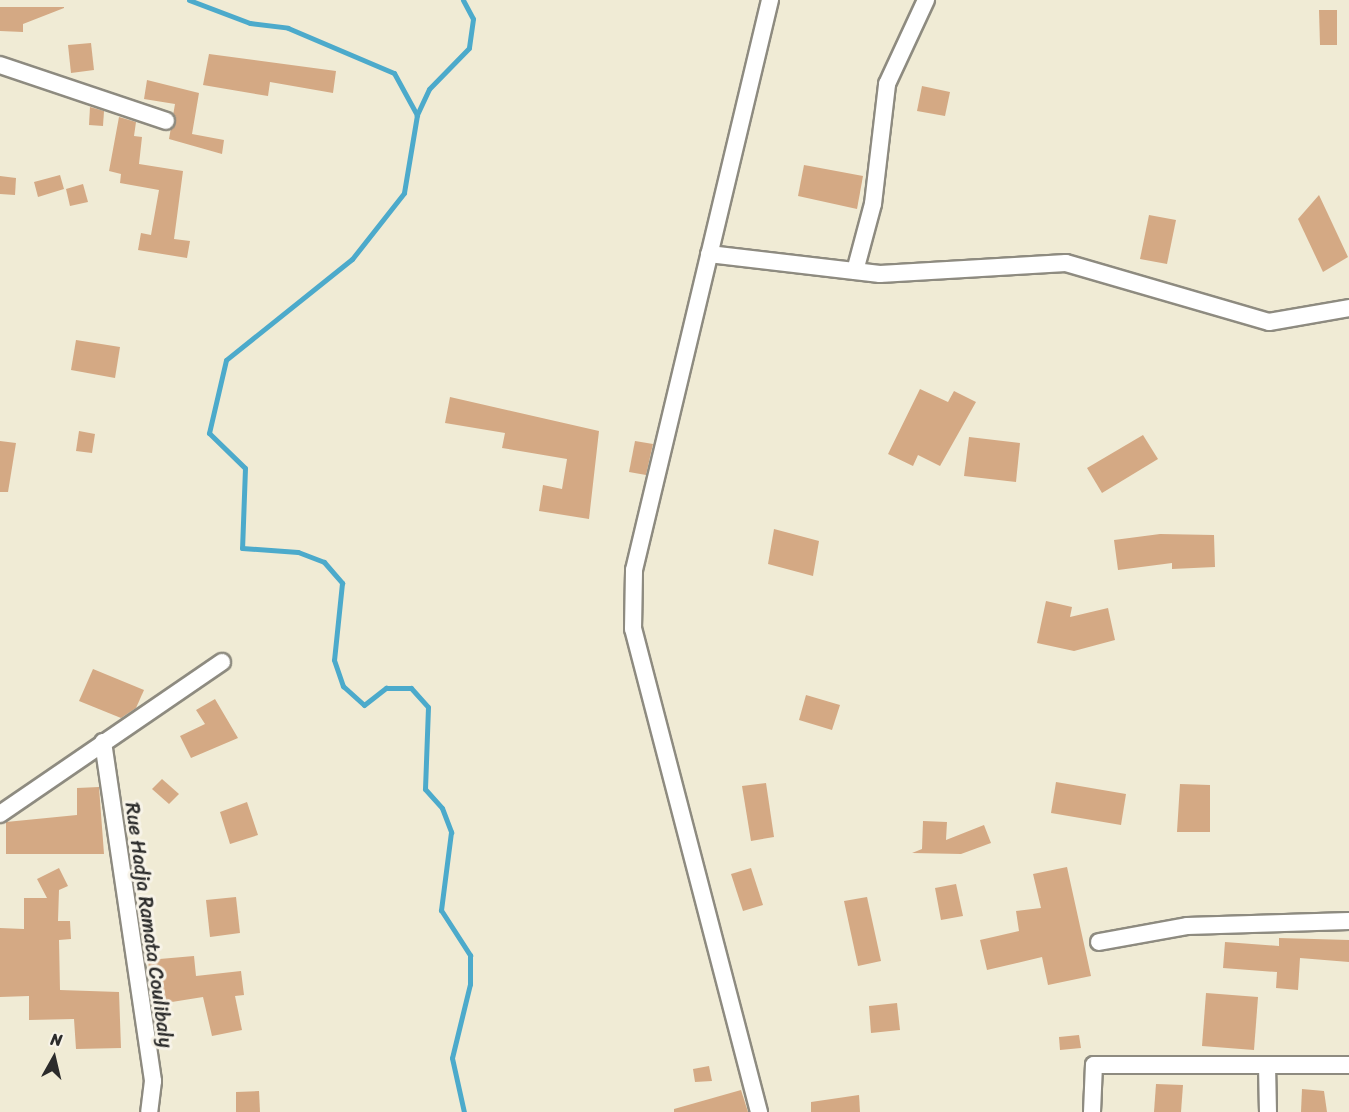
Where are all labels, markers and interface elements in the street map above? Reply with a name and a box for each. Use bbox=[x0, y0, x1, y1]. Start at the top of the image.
street label: Rue Hadja Ramata Coulibaly bbox=[120, 801, 178, 1049]
text: N bbox=[49, 1025, 64, 1055]
north arrow bbox=[24, 1028, 84, 1088]

